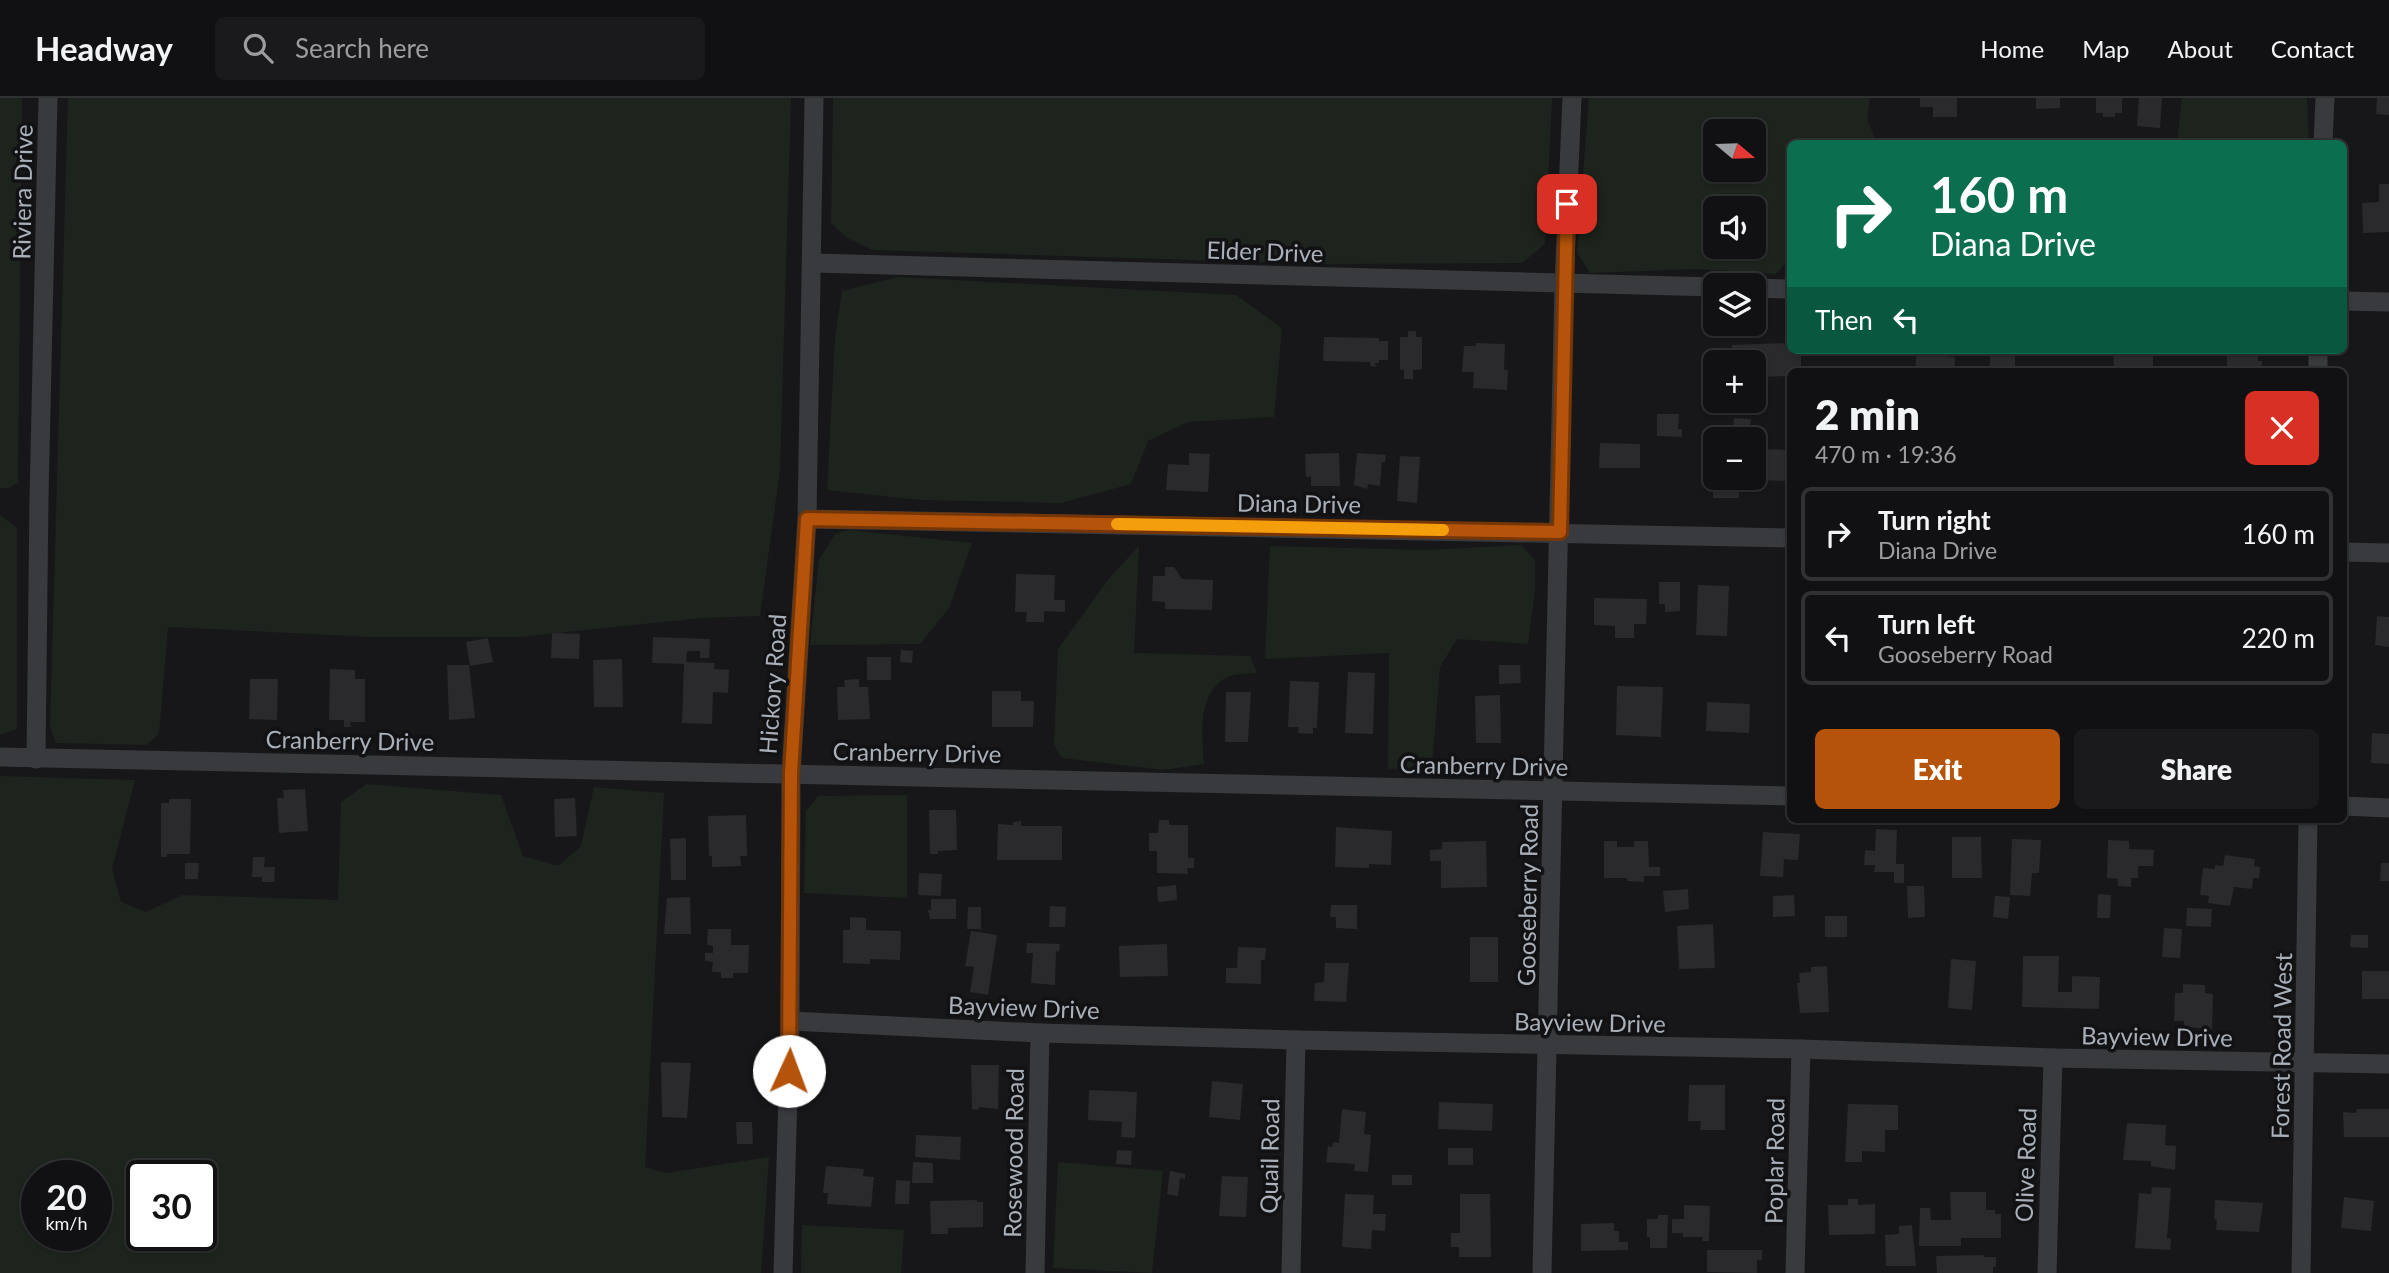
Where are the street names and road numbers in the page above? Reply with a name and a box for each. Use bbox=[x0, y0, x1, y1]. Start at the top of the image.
street label: Riviera Drive bbox=[6, 124, 38, 260]
street label: Elder Drive bbox=[1206, 234, 1324, 268]
street label: Diana Drive bbox=[1237, 487, 1361, 519]
street label: Hickory Road bbox=[753, 613, 791, 755]
street label: Cranberry Drive bbox=[265, 724, 435, 756]
street label: Cranberry Drive bbox=[832, 736, 1002, 768]
street label: Cranberry Drive bbox=[1399, 749, 1569, 781]
street label: Gooseberry Road bbox=[1511, 804, 1543, 986]
street label: Forest Road West bbox=[2265, 952, 2297, 1139]
street label: Bayview Drive bbox=[948, 990, 1100, 1024]
street label: Bayview Drive bbox=[1514, 1006, 1666, 1038]
street label: Bayview Drive bbox=[2081, 1020, 2233, 1052]
street label: Rosewood Road bbox=[997, 1068, 1029, 1238]
street label: Quail Road bbox=[1253, 1098, 1285, 1214]
street label: Poplar Road bbox=[1758, 1098, 1790, 1224]
street label: Olive Road bbox=[2009, 1107, 2041, 1223]

